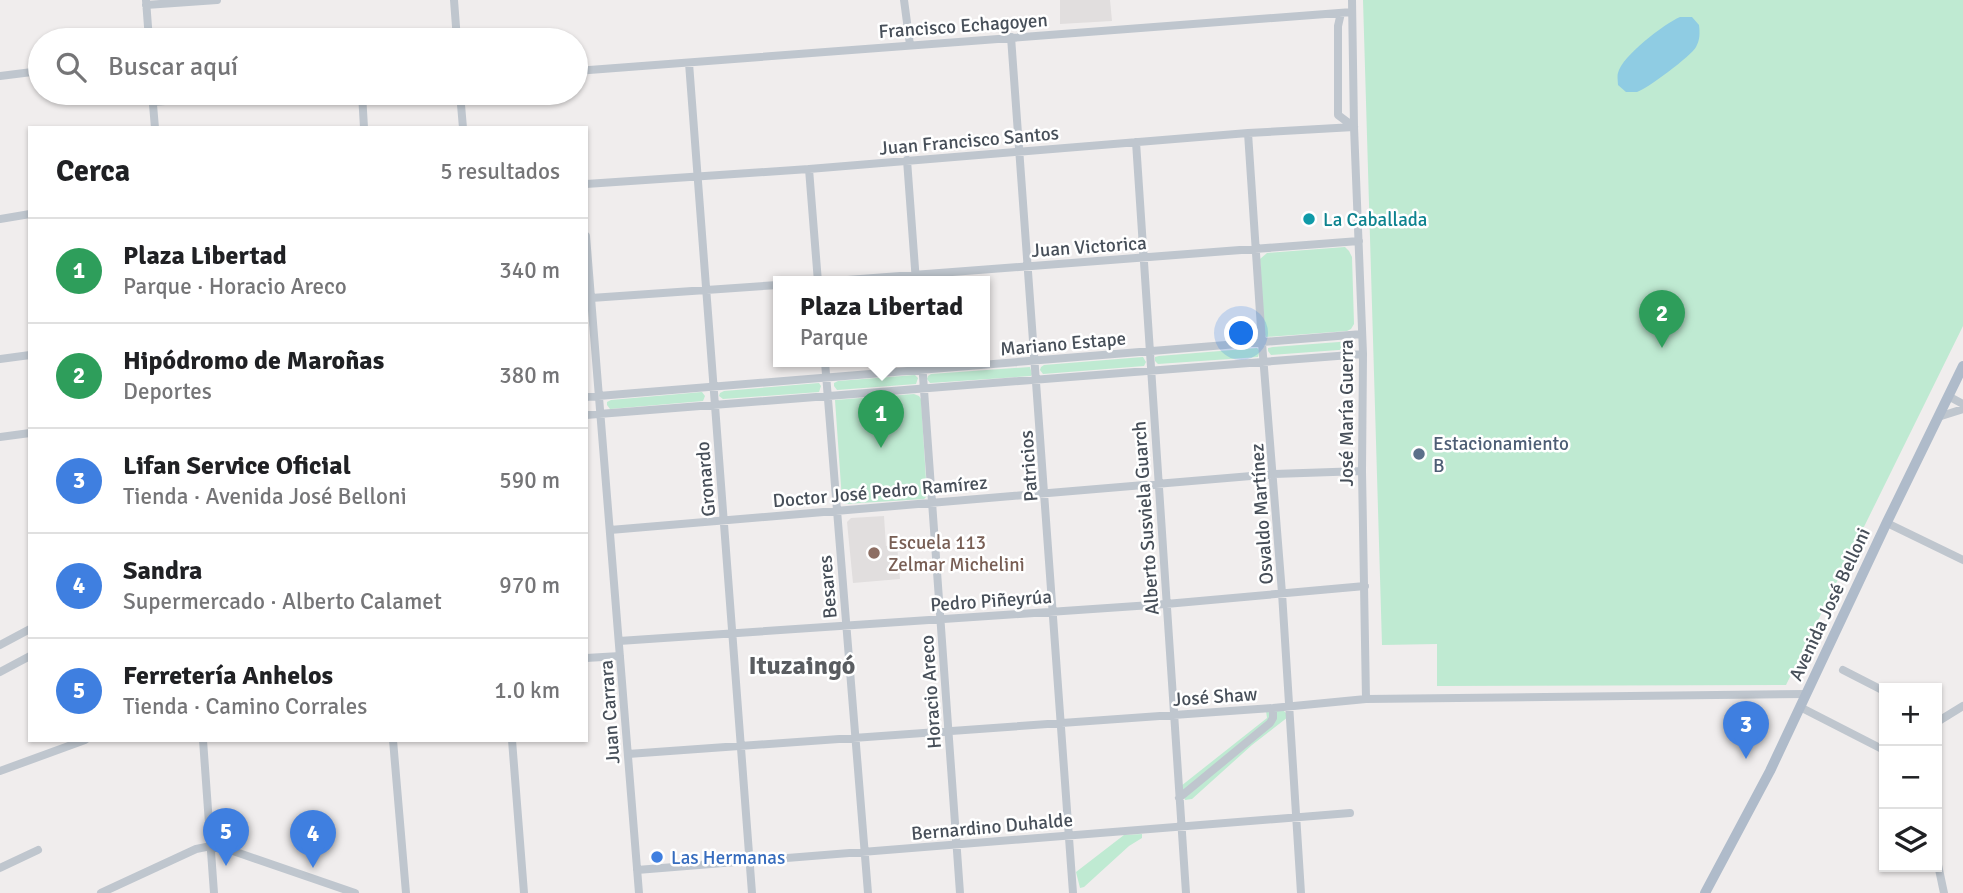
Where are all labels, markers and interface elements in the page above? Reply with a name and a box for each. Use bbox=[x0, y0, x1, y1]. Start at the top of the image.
street label: Francisco Echagoyen bbox=[878, 8, 1048, 44]
search box bbox=[28, 28, 588, 105]
icon: search bbox=[52, 48, 90, 86]
text: Buscar aquí bbox=[108, 51, 238, 83]
street label: Juan Francisco Santos bbox=[878, 121, 1060, 161]
text: Cerca bbox=[56, 153, 130, 190]
text: 5 resultados bbox=[440, 157, 560, 186]
place label: La Caballada bbox=[1323, 208, 1427, 232]
marker: La Caballada bbox=[1301, 211, 1317, 227]
street label: Juan Victorica bbox=[1031, 231, 1148, 263]
text: Plaza Libertad bbox=[123, 240, 287, 272]
text: 1 bbox=[73, 256, 85, 285]
text: 340 m bbox=[499, 256, 560, 285]
text: Parque · Horacio Areco bbox=[123, 272, 347, 301]
popup bbox=[773, 276, 990, 367]
pin: 2 bbox=[1639, 290, 1685, 348]
text: Plaza Libertad bbox=[800, 291, 963, 323]
your location bbox=[1224, 316, 1258, 350]
text: Parque bbox=[800, 323, 868, 352]
street label: Mariano Estape bbox=[999, 327, 1127, 361]
street label: José María Guerra bbox=[1335, 339, 1359, 487]
text: Hipódromo de Maroñas bbox=[123, 345, 384, 377]
text: 2 bbox=[73, 361, 85, 390]
text: 380 m bbox=[499, 361, 560, 390]
text: Deportes bbox=[123, 377, 212, 406]
pin: 1 bbox=[858, 390, 904, 448]
street label: Alberto Susviela Guarch bbox=[1127, 420, 1165, 616]
street label: Patricios bbox=[1015, 429, 1043, 502]
place label: Estacionamiento B bbox=[1433, 432, 1569, 478]
street label: Gronardo bbox=[691, 440, 721, 518]
street label: Osvaldo Martínez bbox=[1245, 443, 1279, 585]
marker: Estacionamiento B bbox=[1411, 446, 1427, 462]
text: Lifan Service Oficial bbox=[123, 450, 351, 482]
text: 3 bbox=[73, 466, 85, 495]
text: 590 m bbox=[499, 466, 560, 495]
street label: Doctor José Pedro Ramírez bbox=[772, 471, 988, 513]
text: Tienda · Avenida José Belloni bbox=[123, 482, 407, 511]
street label: Avenida José Belloni bbox=[1784, 524, 1876, 685]
place label: Escuela 113 Zelmar Michelini bbox=[888, 531, 1025, 577]
marker: Escuela 113 Zelmar Michelini bbox=[866, 545, 882, 561]
street label: Besares bbox=[813, 554, 843, 620]
text: Sandra bbox=[123, 555, 202, 587]
text: 4 bbox=[73, 571, 85, 600]
text: 970 m bbox=[499, 571, 560, 600]
street label: Pedro Piñeyrúa bbox=[929, 585, 1053, 617]
text: Supermercado · Alberto Calamet bbox=[123, 587, 442, 616]
street label: Horacio Areco bbox=[915, 634, 947, 750]
district label: Ituzaingó bbox=[749, 650, 855, 682]
street label: Juan Carrara bbox=[594, 659, 626, 765]
text: Ferretería Anhelos bbox=[123, 660, 333, 692]
text: 5 bbox=[73, 676, 85, 705]
text: 1.0 km bbox=[494, 676, 560, 705]
street label: José Shaw bbox=[1172, 682, 1258, 712]
map controls bbox=[1879, 683, 1942, 872]
button: + bbox=[1879, 683, 1942, 746]
text: Tienda · Camino Corrales bbox=[123, 692, 367, 721]
pin: 3 bbox=[1723, 701, 1769, 759]
button: − bbox=[1879, 746, 1942, 809]
pin: 5 bbox=[203, 808, 249, 866]
street label: Bernardino Duhalde bbox=[910, 808, 1074, 846]
button: layers bbox=[1879, 809, 1942, 872]
pin: 4 bbox=[290, 810, 336, 868]
place label: Las Hermanas bbox=[671, 846, 785, 870]
marker: Las Hermanas bbox=[649, 849, 665, 865]

